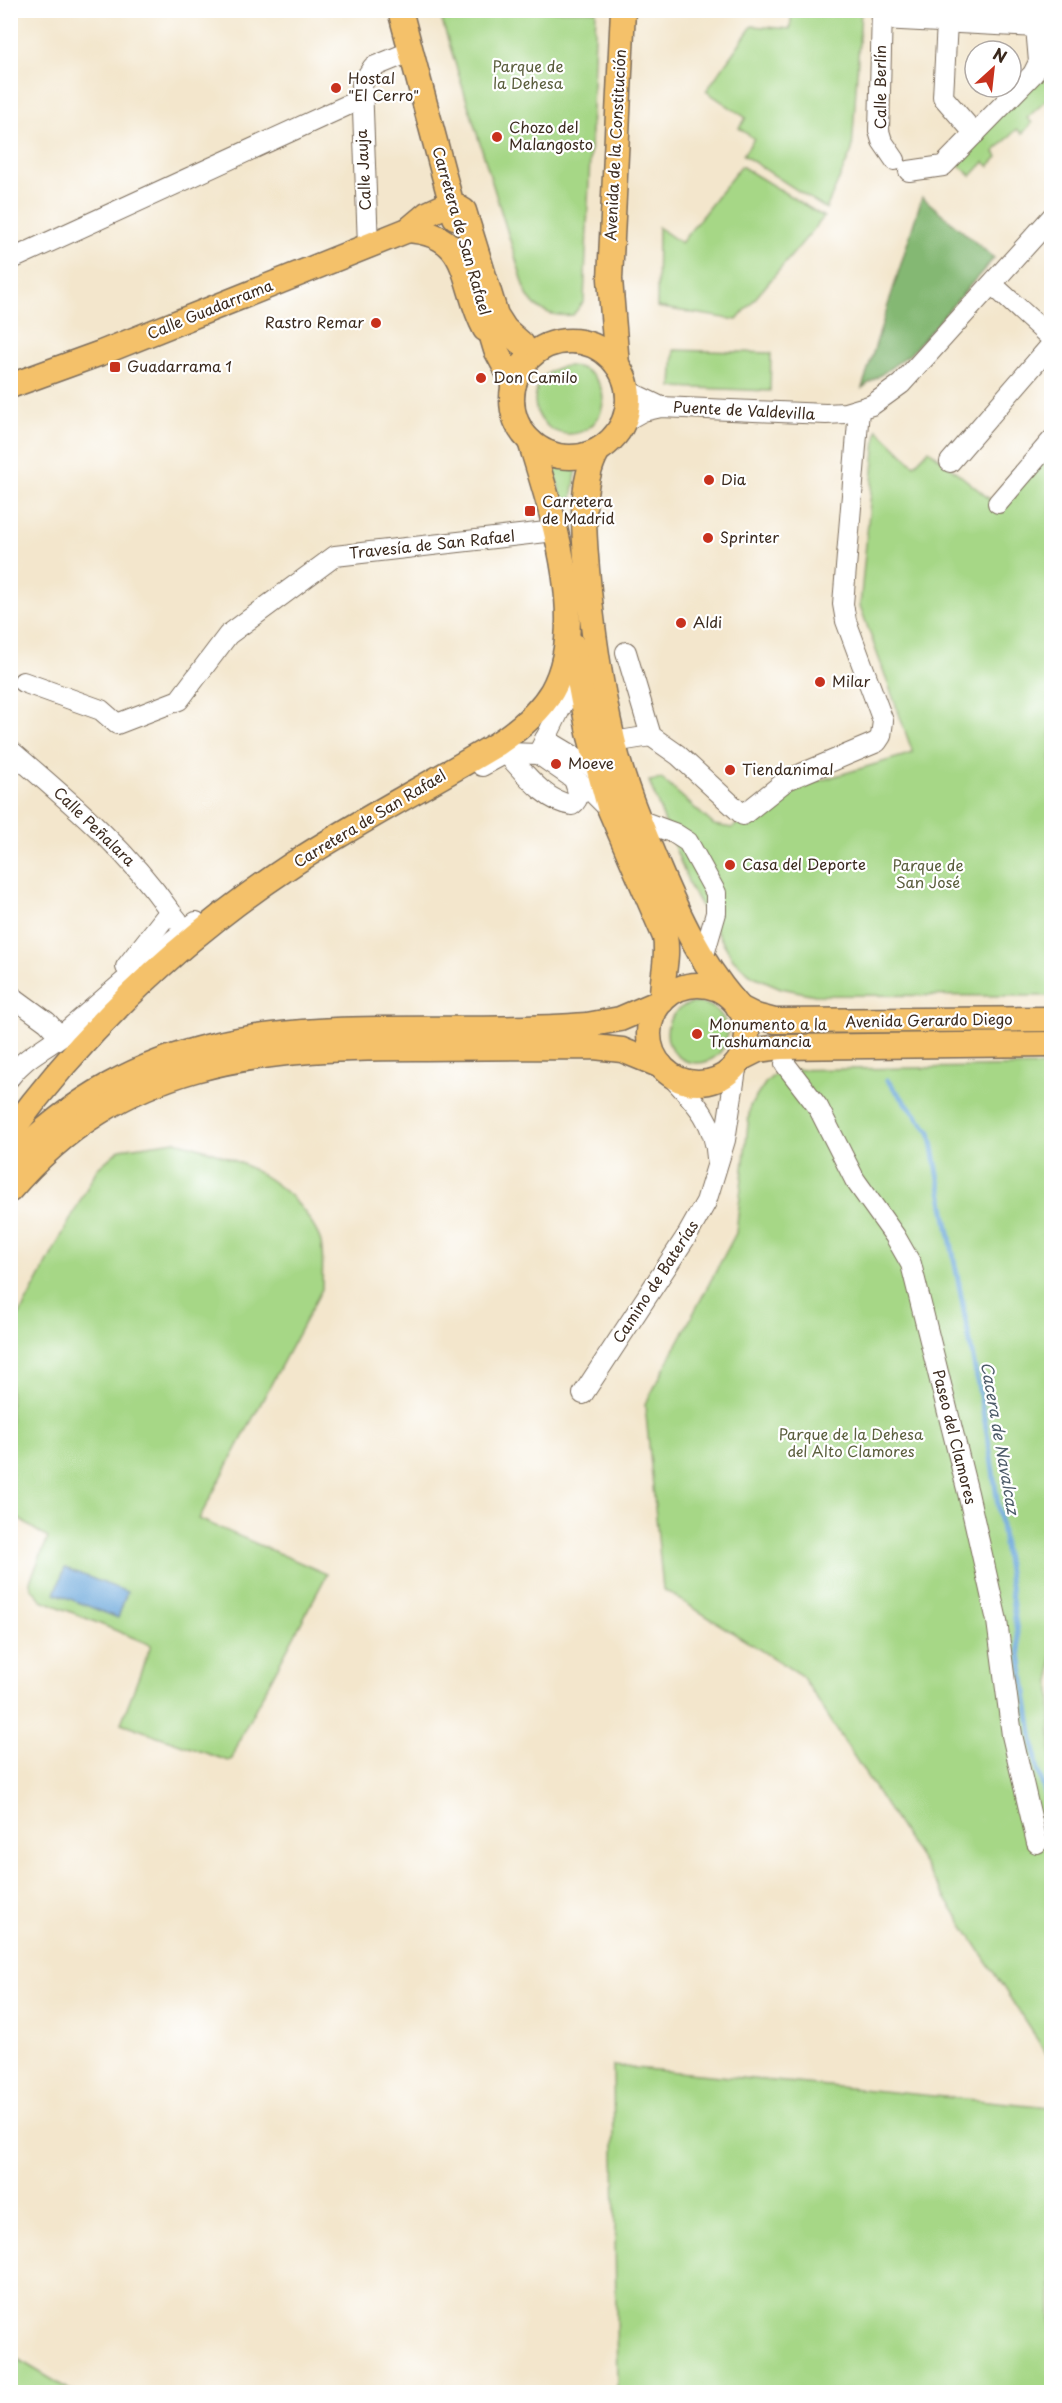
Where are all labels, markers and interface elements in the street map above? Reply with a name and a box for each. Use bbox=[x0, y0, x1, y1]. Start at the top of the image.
north arrow bbox=[963, 39, 1023, 99]
text: N bbox=[989, 41, 1011, 68]
street label: Calle Berlín bbox=[868, 45, 891, 129]
street label: Avenida de la Constitución bbox=[598, 49, 631, 241]
park label: Parque de la Dehesa bbox=[492, 54, 564, 94]
place label: Hostal "El Cerro" bbox=[348, 66, 419, 106]
marker: Hostal "El Cerro" bbox=[329, 81, 343, 95]
place label: Chozo del Malangosto bbox=[509, 115, 593, 155]
street label: Calle Jauja bbox=[349, 128, 376, 211]
marker: Chozo del Malangosto bbox=[490, 130, 504, 144]
street label: Carretera de San Rafael bbox=[427, 144, 498, 318]
street label: Calle Guadarrama bbox=[143, 273, 276, 344]
place label: Rastro Remar bbox=[265, 310, 364, 333]
marker: Rastro Remar bbox=[369, 316, 383, 330]
place label: Guadarrama 1 bbox=[127, 354, 232, 377]
marker: Guadarrama 1 bbox=[108, 360, 122, 374]
place label: Don Camilo bbox=[493, 365, 578, 388]
marker: Don Camilo bbox=[474, 371, 488, 385]
street label: Puente de Valdevilla bbox=[672, 394, 816, 425]
place label: Dia bbox=[721, 467, 747, 490]
marker: Dia bbox=[702, 473, 716, 487]
place label: Carretera de Madrid bbox=[542, 489, 615, 529]
marker: Carretera de Madrid bbox=[523, 504, 537, 518]
street label: Travesía de San Rafael bbox=[348, 523, 516, 564]
place label: Sprinter bbox=[720, 525, 779, 548]
marker: Sprinter bbox=[701, 531, 715, 545]
place label: Aldi bbox=[693, 610, 722, 633]
marker: Aldi bbox=[674, 616, 688, 630]
place label: Milar bbox=[832, 669, 870, 692]
marker: Milar bbox=[813, 675, 827, 689]
place label: Moeve bbox=[568, 751, 614, 774]
marker: Moeve bbox=[549, 757, 563, 771]
place label: Tiendanimal bbox=[742, 757, 834, 780]
street label: Carretera de San Rafael bbox=[289, 763, 450, 872]
marker: Tiendanimal bbox=[723, 763, 737, 777]
street label: Calle Peñalara bbox=[49, 781, 141, 871]
place label: Casa del Deporte bbox=[742, 852, 866, 875]
park label: Parque de San José bbox=[892, 853, 964, 893]
marker: Casa del Deporte bbox=[723, 858, 737, 872]
street label: Avenida Gerardo Diego bbox=[845, 1007, 1013, 1032]
place label: Monumento a la Trashumancia bbox=[709, 1012, 827, 1052]
marker: Monumento a la Trashumancia bbox=[690, 1027, 704, 1041]
street label: Camino de Baterías bbox=[606, 1215, 703, 1347]
water label: Cacera de Navalcaz bbox=[976, 1360, 1027, 1518]
street label: Paseo del Clamores bbox=[928, 1367, 983, 1507]
park label: Parque de la Dehesa del Alto Clamores bbox=[779, 1422, 924, 1462]

